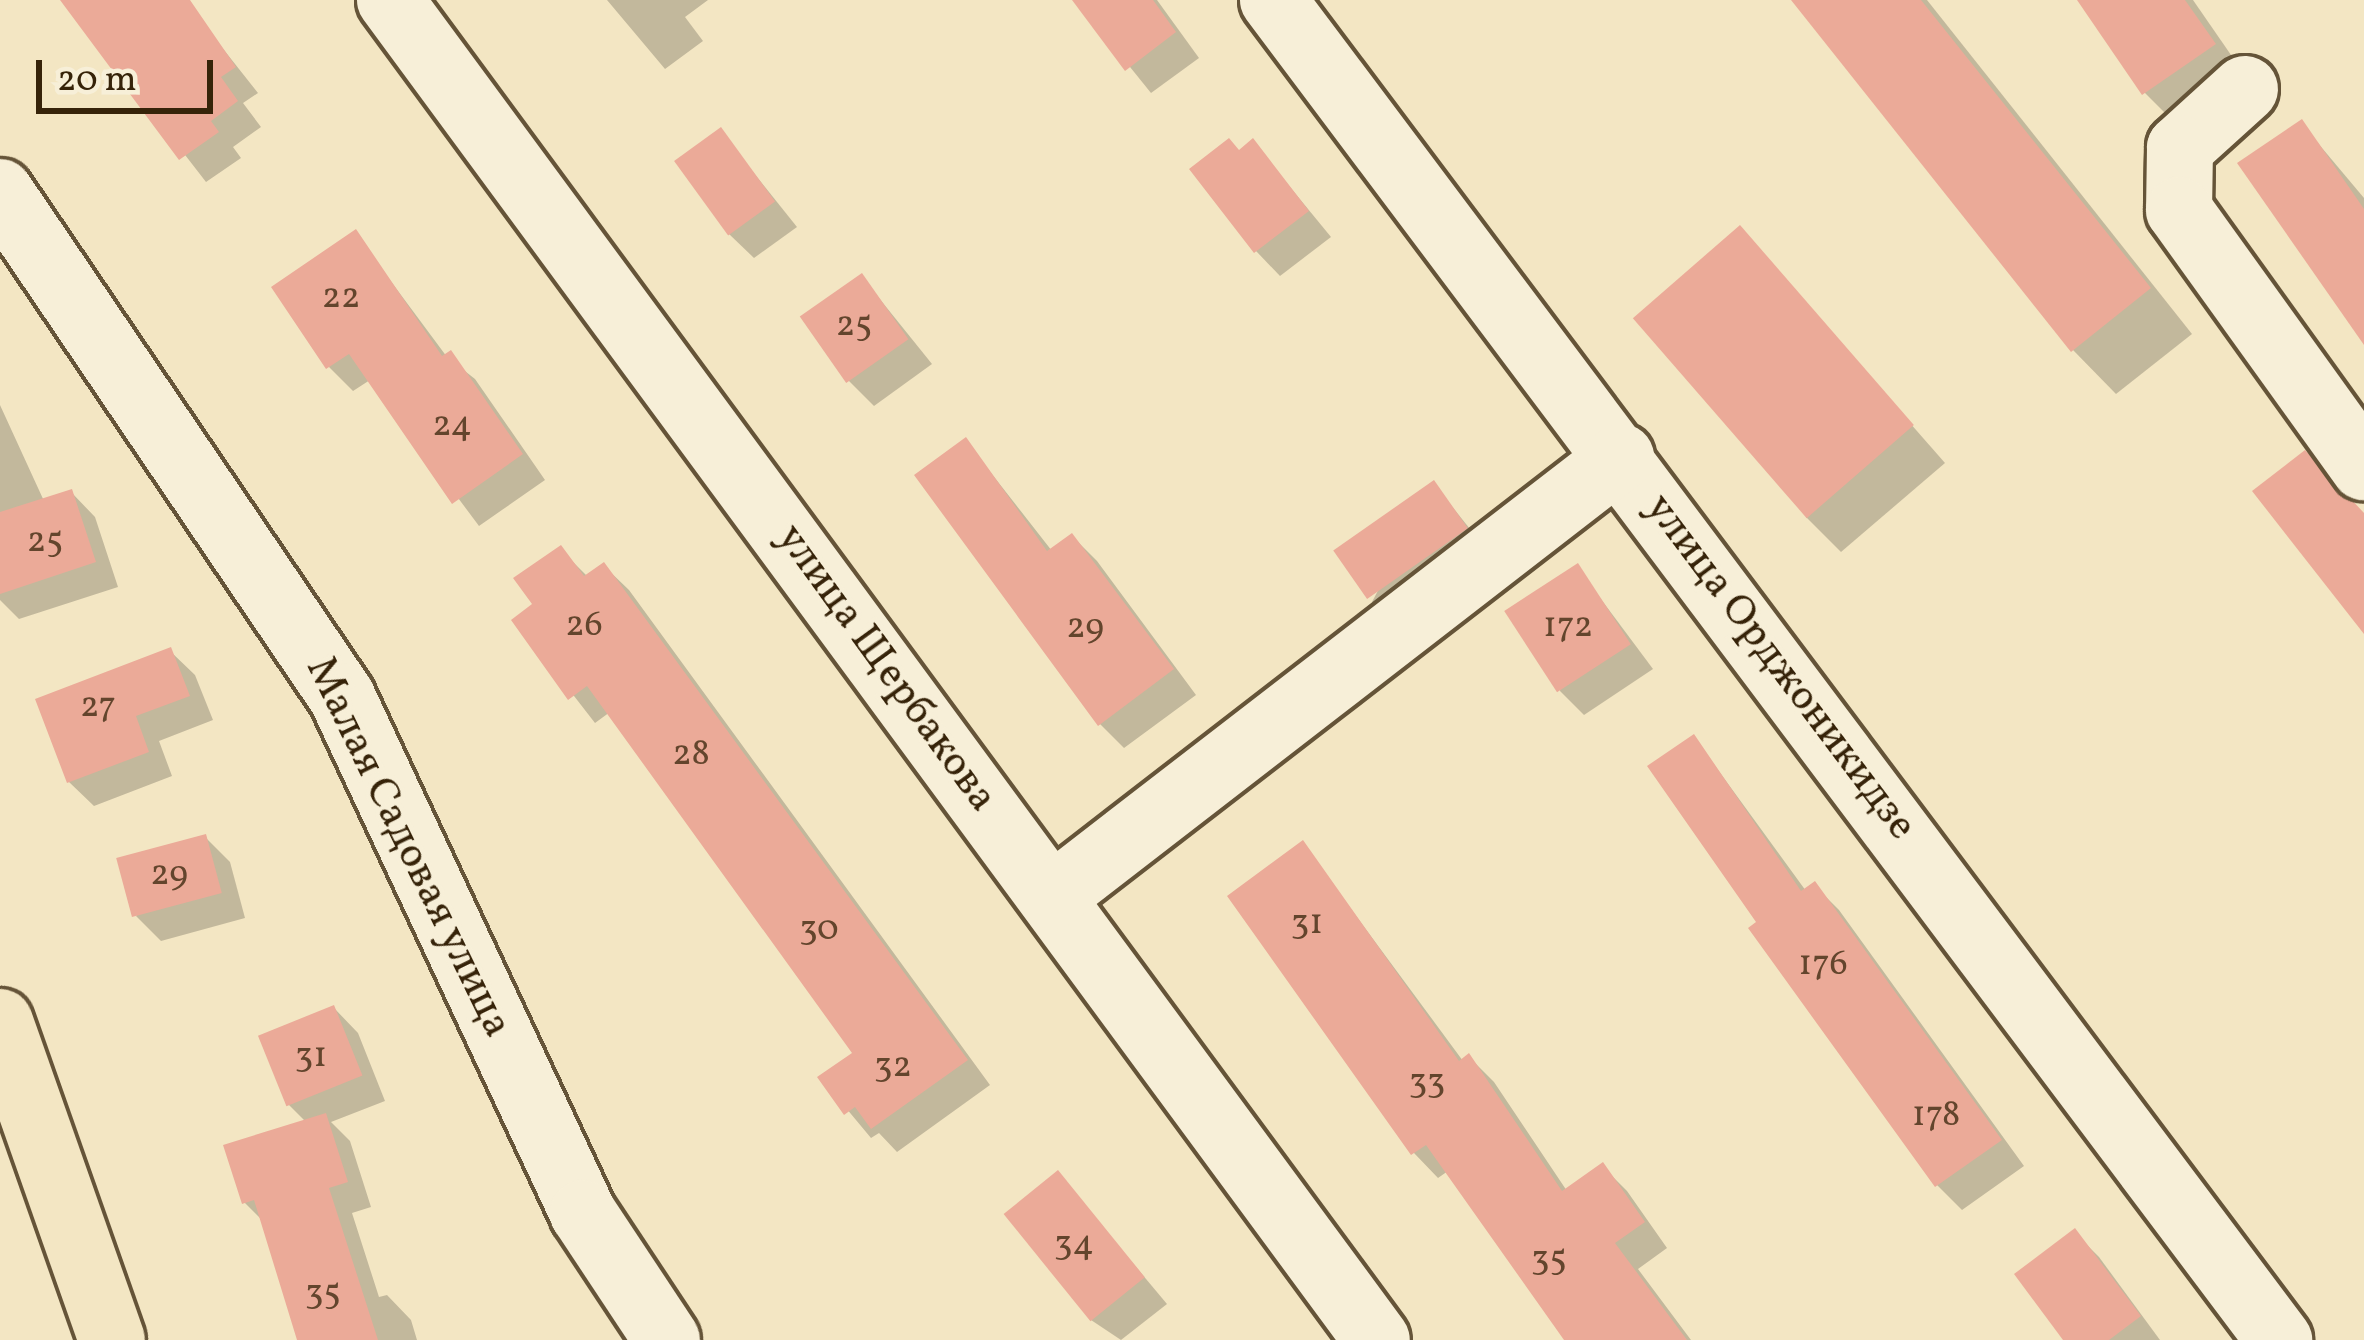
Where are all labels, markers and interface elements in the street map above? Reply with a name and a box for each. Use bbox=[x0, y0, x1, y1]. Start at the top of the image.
scale bar bbox=[42, 36, 219, 110]
text: 20 m bbox=[57, 56, 137, 106]
house number: 22 bbox=[322, 277, 360, 321]
house number: 25 bbox=[836, 305, 872, 349]
house number: 24 bbox=[432, 405, 472, 449]
street label: улица Орджоникидзе bbox=[1633, 485, 1925, 851]
street label: улица Щербакова bbox=[764, 515, 1006, 823]
house number: 25 bbox=[27, 521, 63, 565]
house number: 26 bbox=[565, 605, 603, 649]
house number: 172 bbox=[1543, 606, 1593, 650]
house number: 29 bbox=[1066, 607, 1104, 651]
street label: Малая Садовая улица bbox=[293, 649, 521, 1047]
house number: 27 bbox=[80, 686, 116, 730]
house number: 28 bbox=[672, 734, 710, 778]
house number: 29 bbox=[150, 854, 188, 898]
house number: 31 bbox=[1291, 903, 1323, 947]
house number: 30 bbox=[799, 909, 839, 953]
house number: 176 bbox=[1798, 944, 1848, 988]
house number: 31 bbox=[295, 1036, 327, 1080]
house number: 32 bbox=[874, 1046, 912, 1090]
house number: 33 bbox=[1409, 1062, 1445, 1106]
house number: 178 bbox=[1912, 1095, 1960, 1139]
house number: 34 bbox=[1054, 1224, 1094, 1268]
house number: 35 bbox=[1531, 1239, 1567, 1283]
house number: 35 bbox=[305, 1273, 341, 1317]

